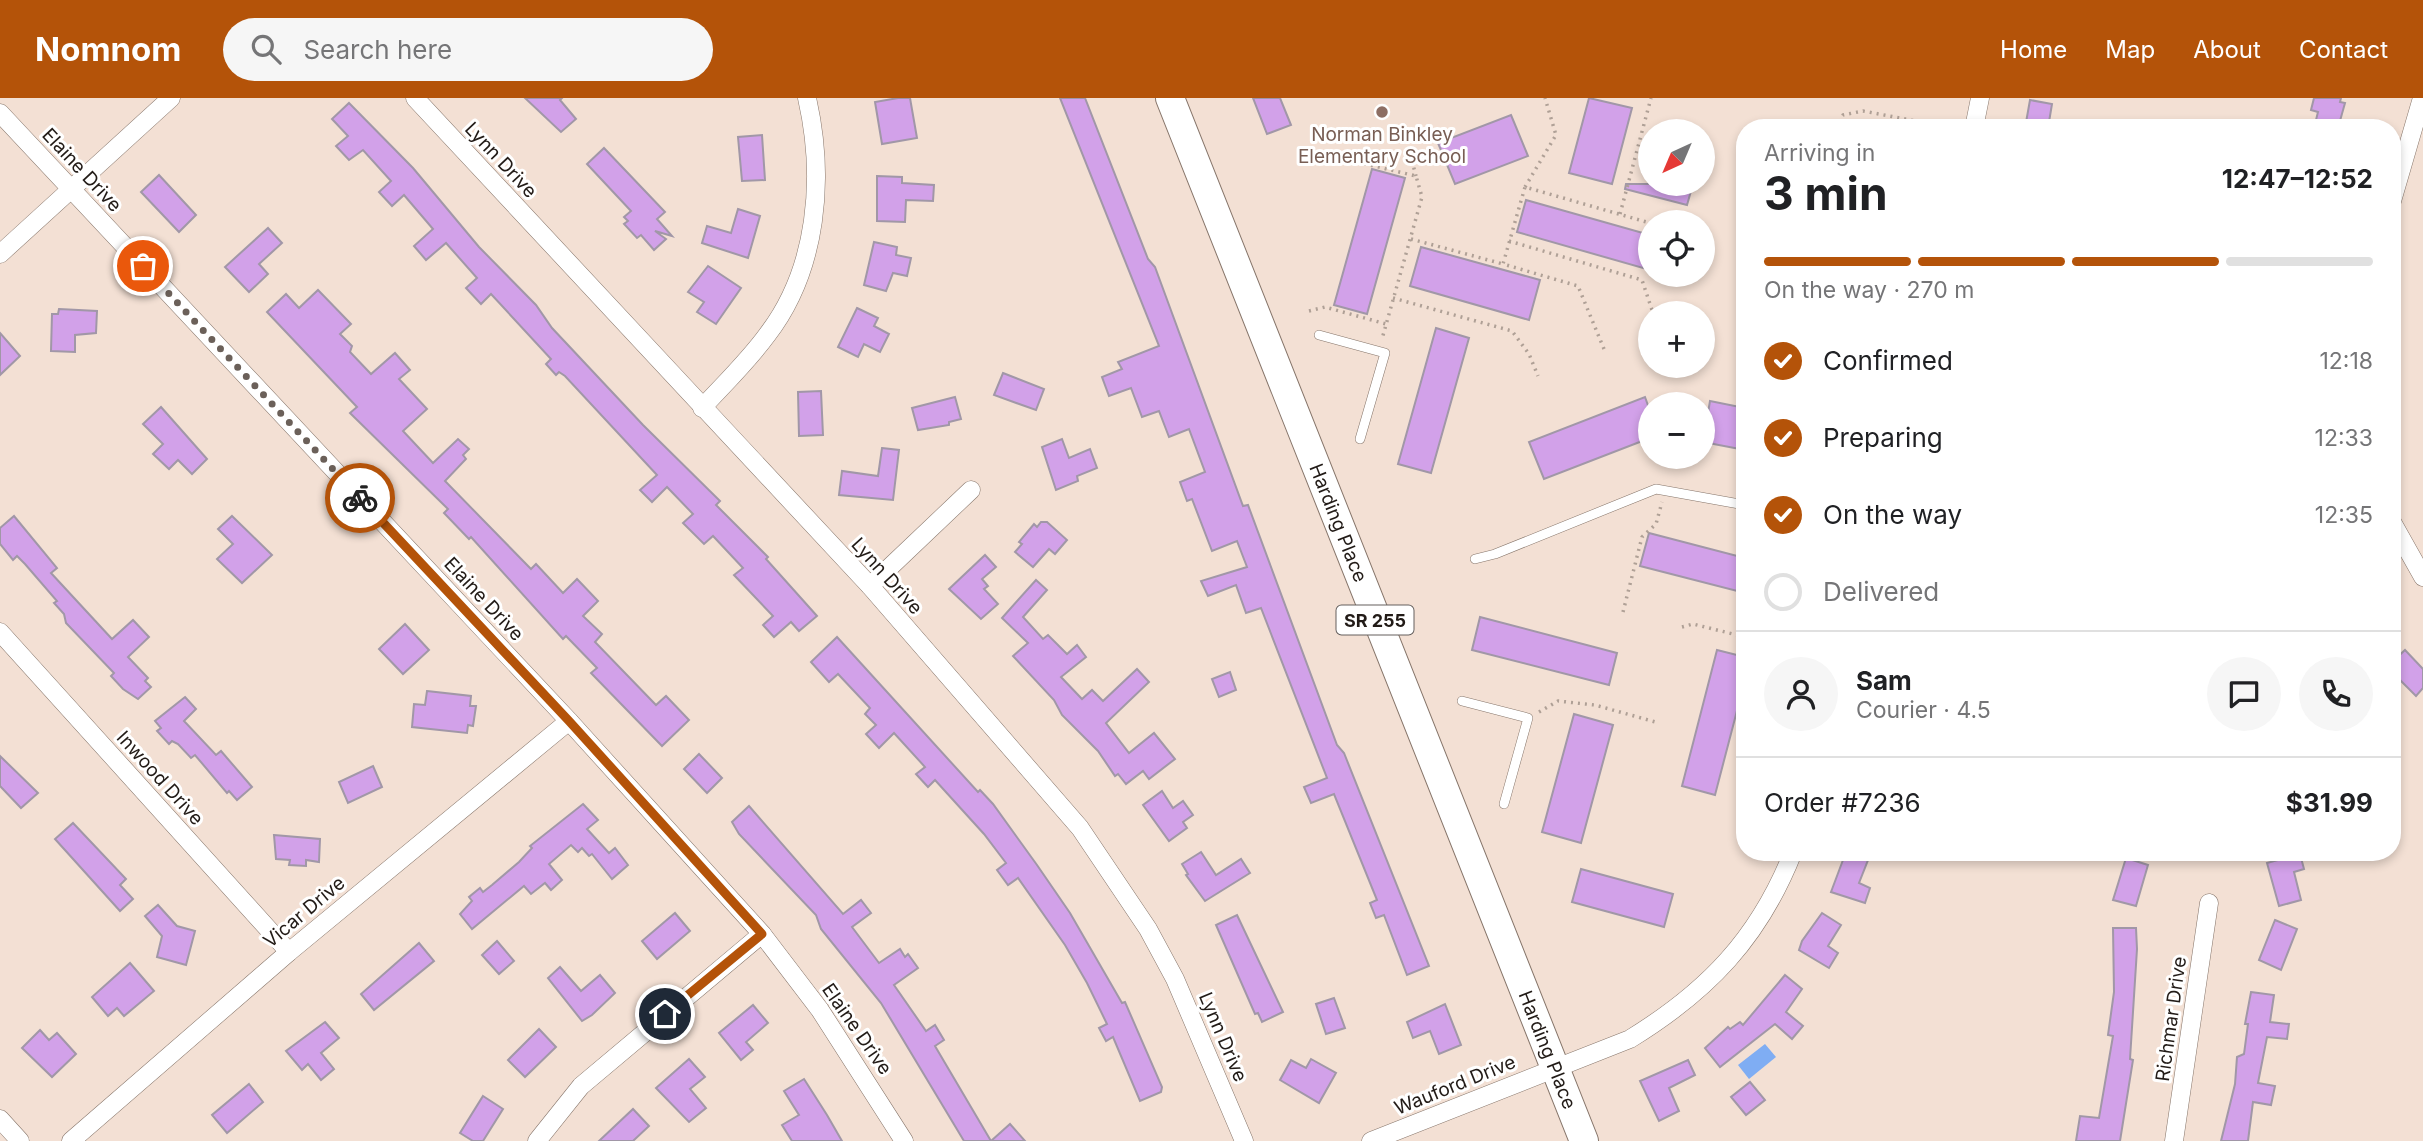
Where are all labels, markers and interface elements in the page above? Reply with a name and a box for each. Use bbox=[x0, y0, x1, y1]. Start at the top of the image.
search box bbox=[223, 18, 713, 81]
text: Nomnom bbox=[35, 29, 181, 69]
icon: search bbox=[247, 30, 285, 68]
text: Search here bbox=[303, 34, 452, 65]
text: Home bbox=[2000, 35, 2067, 64]
text: Map bbox=[2105, 35, 2155, 64]
text: About bbox=[2193, 35, 2261, 64]
text: Contact bbox=[2299, 35, 2388, 64]
marker: Norman Binkley Elementary School bbox=[1374, 104, 1390, 120]
street label: Lynn Drive bbox=[460, 117, 542, 203]
north arrow bbox=[1638, 119, 1715, 196]
map controls bbox=[1638, 119, 1715, 469]
street label: Elaine Drive bbox=[37, 123, 127, 217]
place label: Norman Binkley Elementary School bbox=[1298, 123, 1466, 168]
text: Arriving in bbox=[1764, 139, 1875, 167]
text: 12:47–12:52 bbox=[2222, 163, 2373, 194]
text: 3 min bbox=[1764, 165, 1888, 221]
button: locate bbox=[1638, 210, 1715, 287]
pin bbox=[113, 236, 173, 296]
icon: bag bbox=[124, 247, 162, 285]
text: On the way · 270 m bbox=[1764, 276, 1974, 304]
button: + bbox=[1638, 301, 1715, 378]
icon: check bbox=[1764, 342, 1802, 380]
text: Confirmed bbox=[1823, 345, 1953, 376]
text: 12:18 bbox=[2319, 347, 2373, 375]
button: − bbox=[1638, 392, 1715, 469]
icon: check bbox=[1764, 419, 1802, 457]
text: Preparing bbox=[1823, 422, 1943, 453]
text: 12:33 bbox=[2315, 424, 2373, 452]
street label: Harding Place bbox=[1305, 460, 1372, 585]
courier bbox=[325, 463, 395, 533]
icon: bike bbox=[341, 479, 379, 517]
icon: check bbox=[1764, 496, 1802, 534]
text: On the way bbox=[1823, 499, 1962, 530]
text: 12:35 bbox=[2315, 501, 2373, 529]
street label: Lynn Drive bbox=[847, 533, 927, 619]
street label: Elaine Drive bbox=[439, 552, 529, 646]
text: Delivered bbox=[1823, 576, 1939, 607]
road number: SR 255 bbox=[1336, 606, 1414, 634]
button: person bbox=[1764, 657, 1838, 731]
button: chat bbox=[2207, 657, 2281, 731]
button: phone bbox=[2299, 657, 2373, 731]
text: Sam bbox=[1856, 665, 1912, 696]
text: Courier · 4.5 bbox=[1856, 696, 1991, 724]
street label: Inwood Drive bbox=[112, 726, 208, 830]
text: Order #7236 bbox=[1764, 787, 1921, 818]
text: $31.99 bbox=[2286, 787, 2373, 818]
street label: Vicar Drive bbox=[259, 871, 349, 953]
street label: Richmar Drive bbox=[2151, 955, 2191, 1083]
street label: Elaine Drive bbox=[817, 979, 897, 1079]
pin bbox=[635, 984, 695, 1044]
street label: Harding Place bbox=[1514, 987, 1582, 1112]
street label: Lynn Drive bbox=[1194, 989, 1252, 1085]
icon: home bbox=[646, 995, 684, 1033]
street label: Wauford Drive bbox=[1391, 1050, 1519, 1120]

